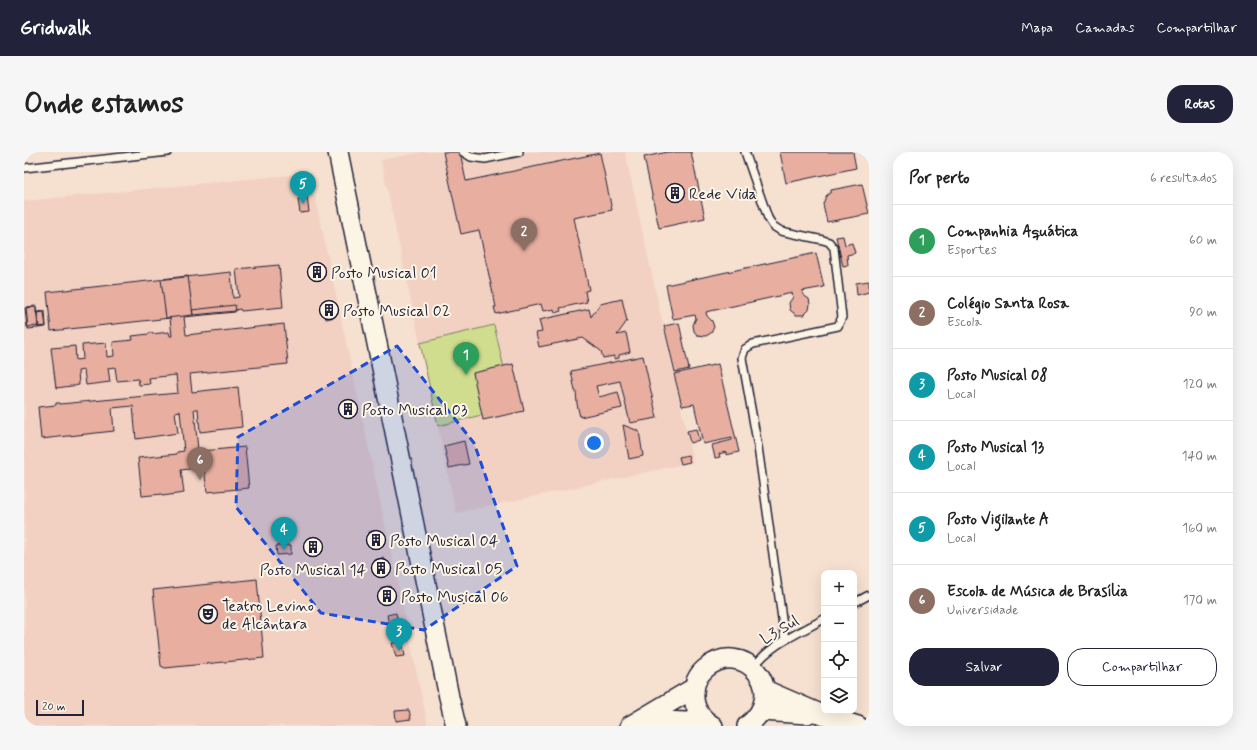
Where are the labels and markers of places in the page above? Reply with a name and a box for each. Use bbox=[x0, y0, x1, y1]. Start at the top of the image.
pin: 5 bbox=[290, 171, 316, 204]
building icon: Rede Vida bbox=[664, 182, 686, 204]
place label: Rede Vida bbox=[689, 184, 757, 205]
pin: 2 bbox=[511, 218, 537, 251]
building icon: Posto Musical 01 bbox=[306, 261, 328, 283]
place label: Posto Musical 01 bbox=[331, 263, 437, 284]
building icon: Posto Musical 02 bbox=[318, 299, 340, 321]
place label: Posto Musical 02 bbox=[343, 301, 450, 322]
pin: 1 bbox=[453, 342, 479, 375]
building icon: Posto Musical 03 bbox=[337, 398, 359, 420]
place label: Posto Musical 03 bbox=[362, 400, 468, 421]
pin: 6 bbox=[187, 447, 213, 480]
pin: 4 bbox=[271, 517, 297, 550]
building icon: Posto Musical 04 bbox=[365, 529, 387, 551]
place label: Posto Musical 04 bbox=[390, 531, 499, 552]
building icon: Posto Musical 14 bbox=[302, 536, 324, 558]
building icon: Posto Musical 05 bbox=[370, 557, 392, 579]
place label: Posto Musical 05 bbox=[395, 559, 502, 580]
place label: Posto Musical 14 bbox=[260, 560, 367, 581]
building icon: Posto Musical 06 bbox=[376, 585, 398, 607]
place label: Posto Musical 06 bbox=[401, 587, 509, 608]
place label: Teatro Levino de Alcântara bbox=[222, 596, 314, 635]
theatre icon: Teatro Levino de Alcântara bbox=[197, 603, 219, 625]
pin: 3 bbox=[386, 618, 412, 651]

